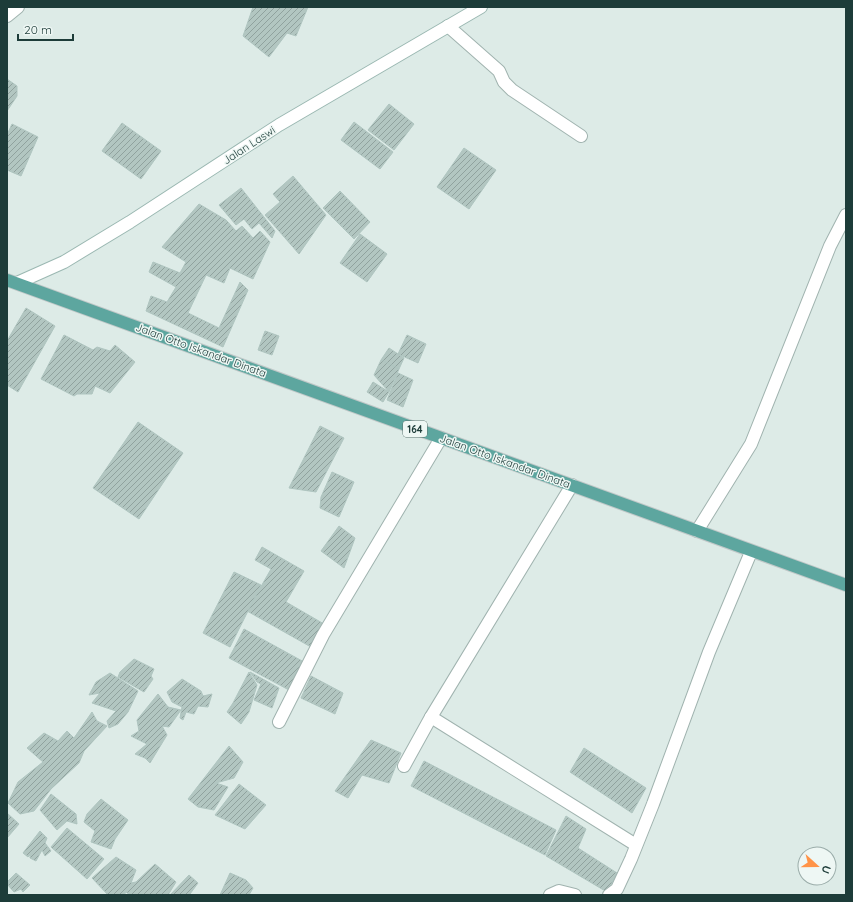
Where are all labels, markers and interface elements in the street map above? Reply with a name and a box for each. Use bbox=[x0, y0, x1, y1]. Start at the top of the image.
scale bar bbox=[18, 16, 73, 42]
text: 20 m bbox=[24, 22, 52, 37]
street label: Jalan Laswi bbox=[220, 123, 278, 167]
street label: Jalan Otto Iskandar Dinata bbox=[134, 320, 268, 380]
road number: 164 bbox=[403, 421, 427, 437]
street label: Jalan Otto Iskandar Dinata bbox=[438, 431, 572, 491]
north arrow bbox=[797, 846, 837, 886]
text: U bbox=[818, 863, 834, 876]

